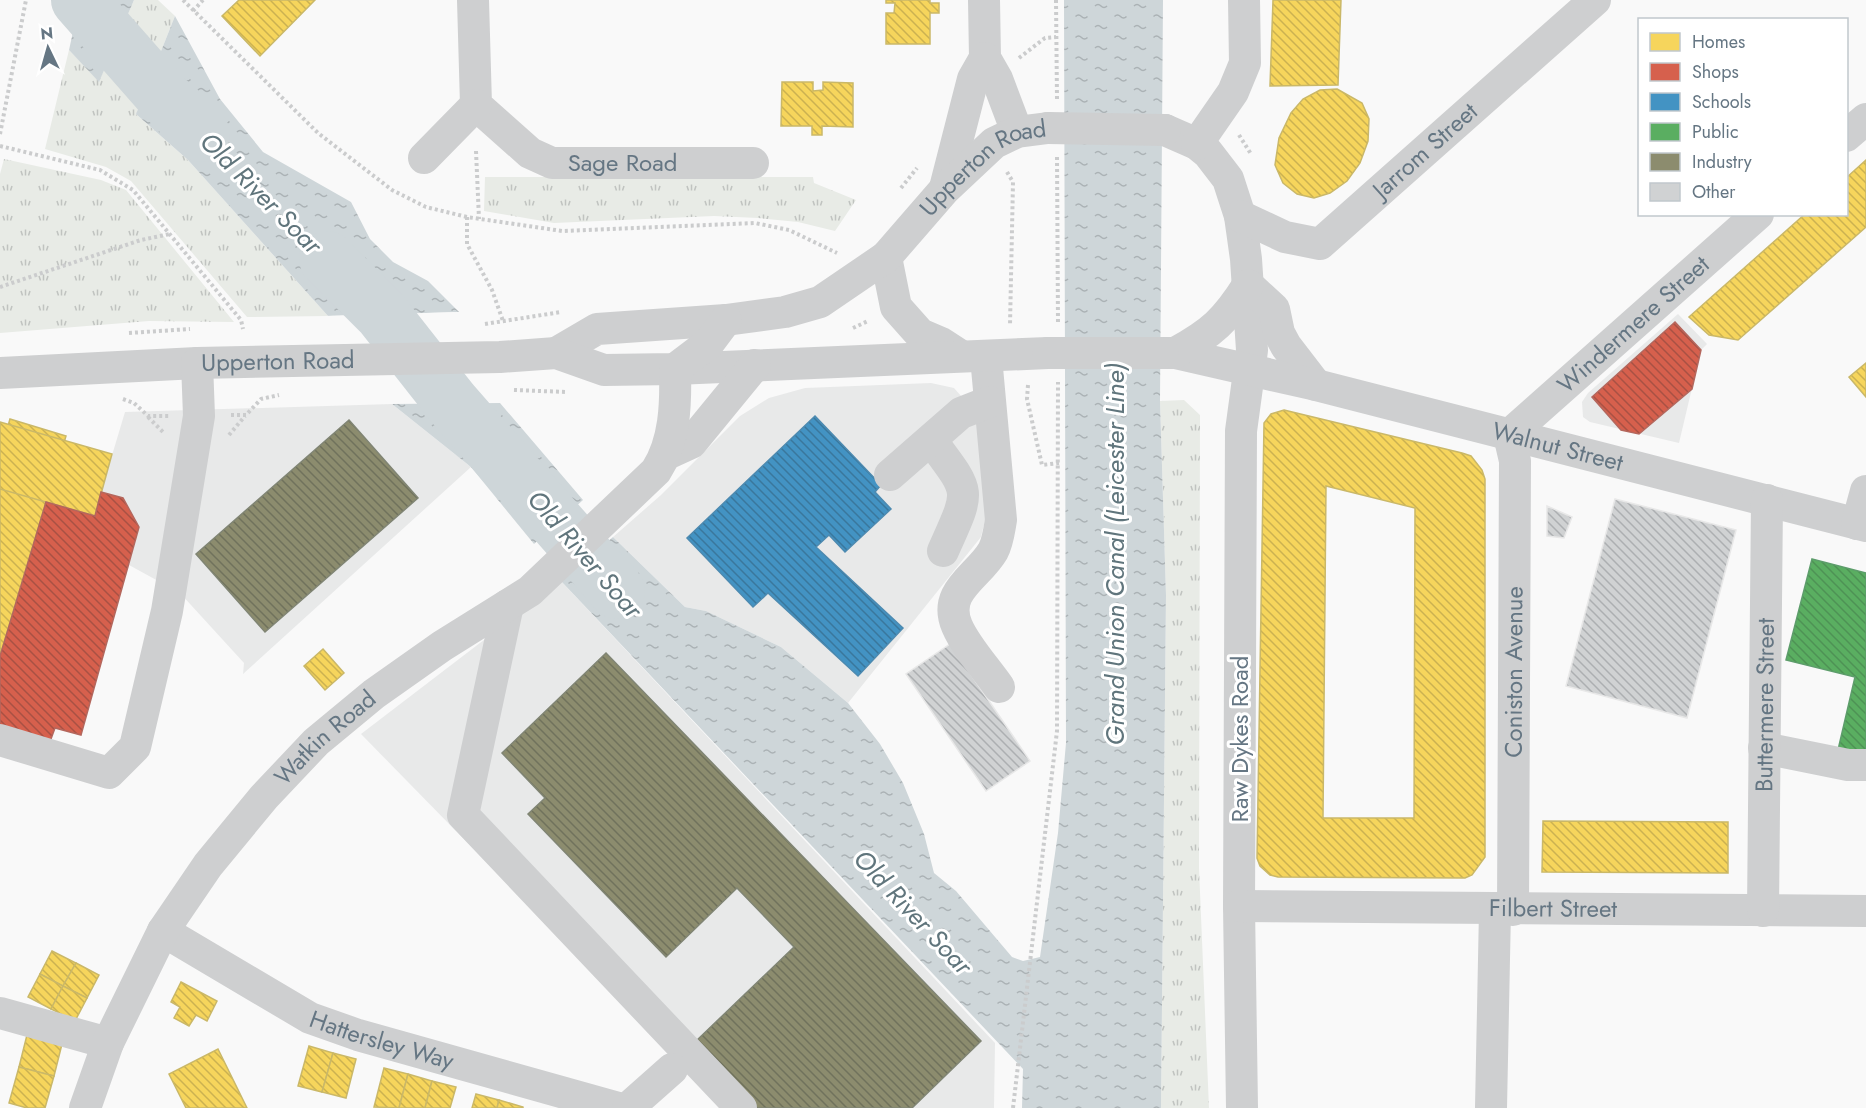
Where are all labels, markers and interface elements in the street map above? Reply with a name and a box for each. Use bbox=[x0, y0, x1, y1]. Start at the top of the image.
north arrow bbox=[18, 18, 78, 78]
legend bbox=[1638, 18, 1848, 216]
text: N bbox=[39, 22, 54, 46]
text: Homes bbox=[1692, 29, 1745, 55]
text: Shops bbox=[1692, 59, 1739, 85]
text: Schools bbox=[1692, 89, 1751, 115]
street label: Jarrom Street bbox=[1362, 94, 1485, 208]
street label: Upperton Road bbox=[911, 110, 1048, 224]
text: Public bbox=[1692, 119, 1739, 145]
water label: Old River Soar bbox=[191, 123, 332, 264]
street label: Sage Road bbox=[568, 145, 677, 180]
text: Industry bbox=[1692, 149, 1752, 175]
text: Other bbox=[1692, 179, 1736, 205]
street label: Windermere Street bbox=[1549, 247, 1717, 401]
street label: Upperton Road bbox=[201, 342, 355, 380]
water label: Grand Union Canal (Leicester Line) bbox=[1096, 363, 1134, 745]
street label: Walnut Street bbox=[1489, 413, 1627, 480]
water label: Old River Soar bbox=[518, 481, 653, 628]
street label: Coniston Avenue bbox=[1496, 586, 1531, 758]
street label: Buttermere Street bbox=[1746, 618, 1783, 792]
street label: Raw Dykes Road bbox=[1222, 656, 1257, 822]
street label: Watkin Road bbox=[266, 681, 383, 793]
water label: Old River Soar bbox=[845, 841, 982, 984]
street label: Filbert Street bbox=[1489, 890, 1618, 926]
street label: Hattersley Way bbox=[305, 1001, 458, 1078]

